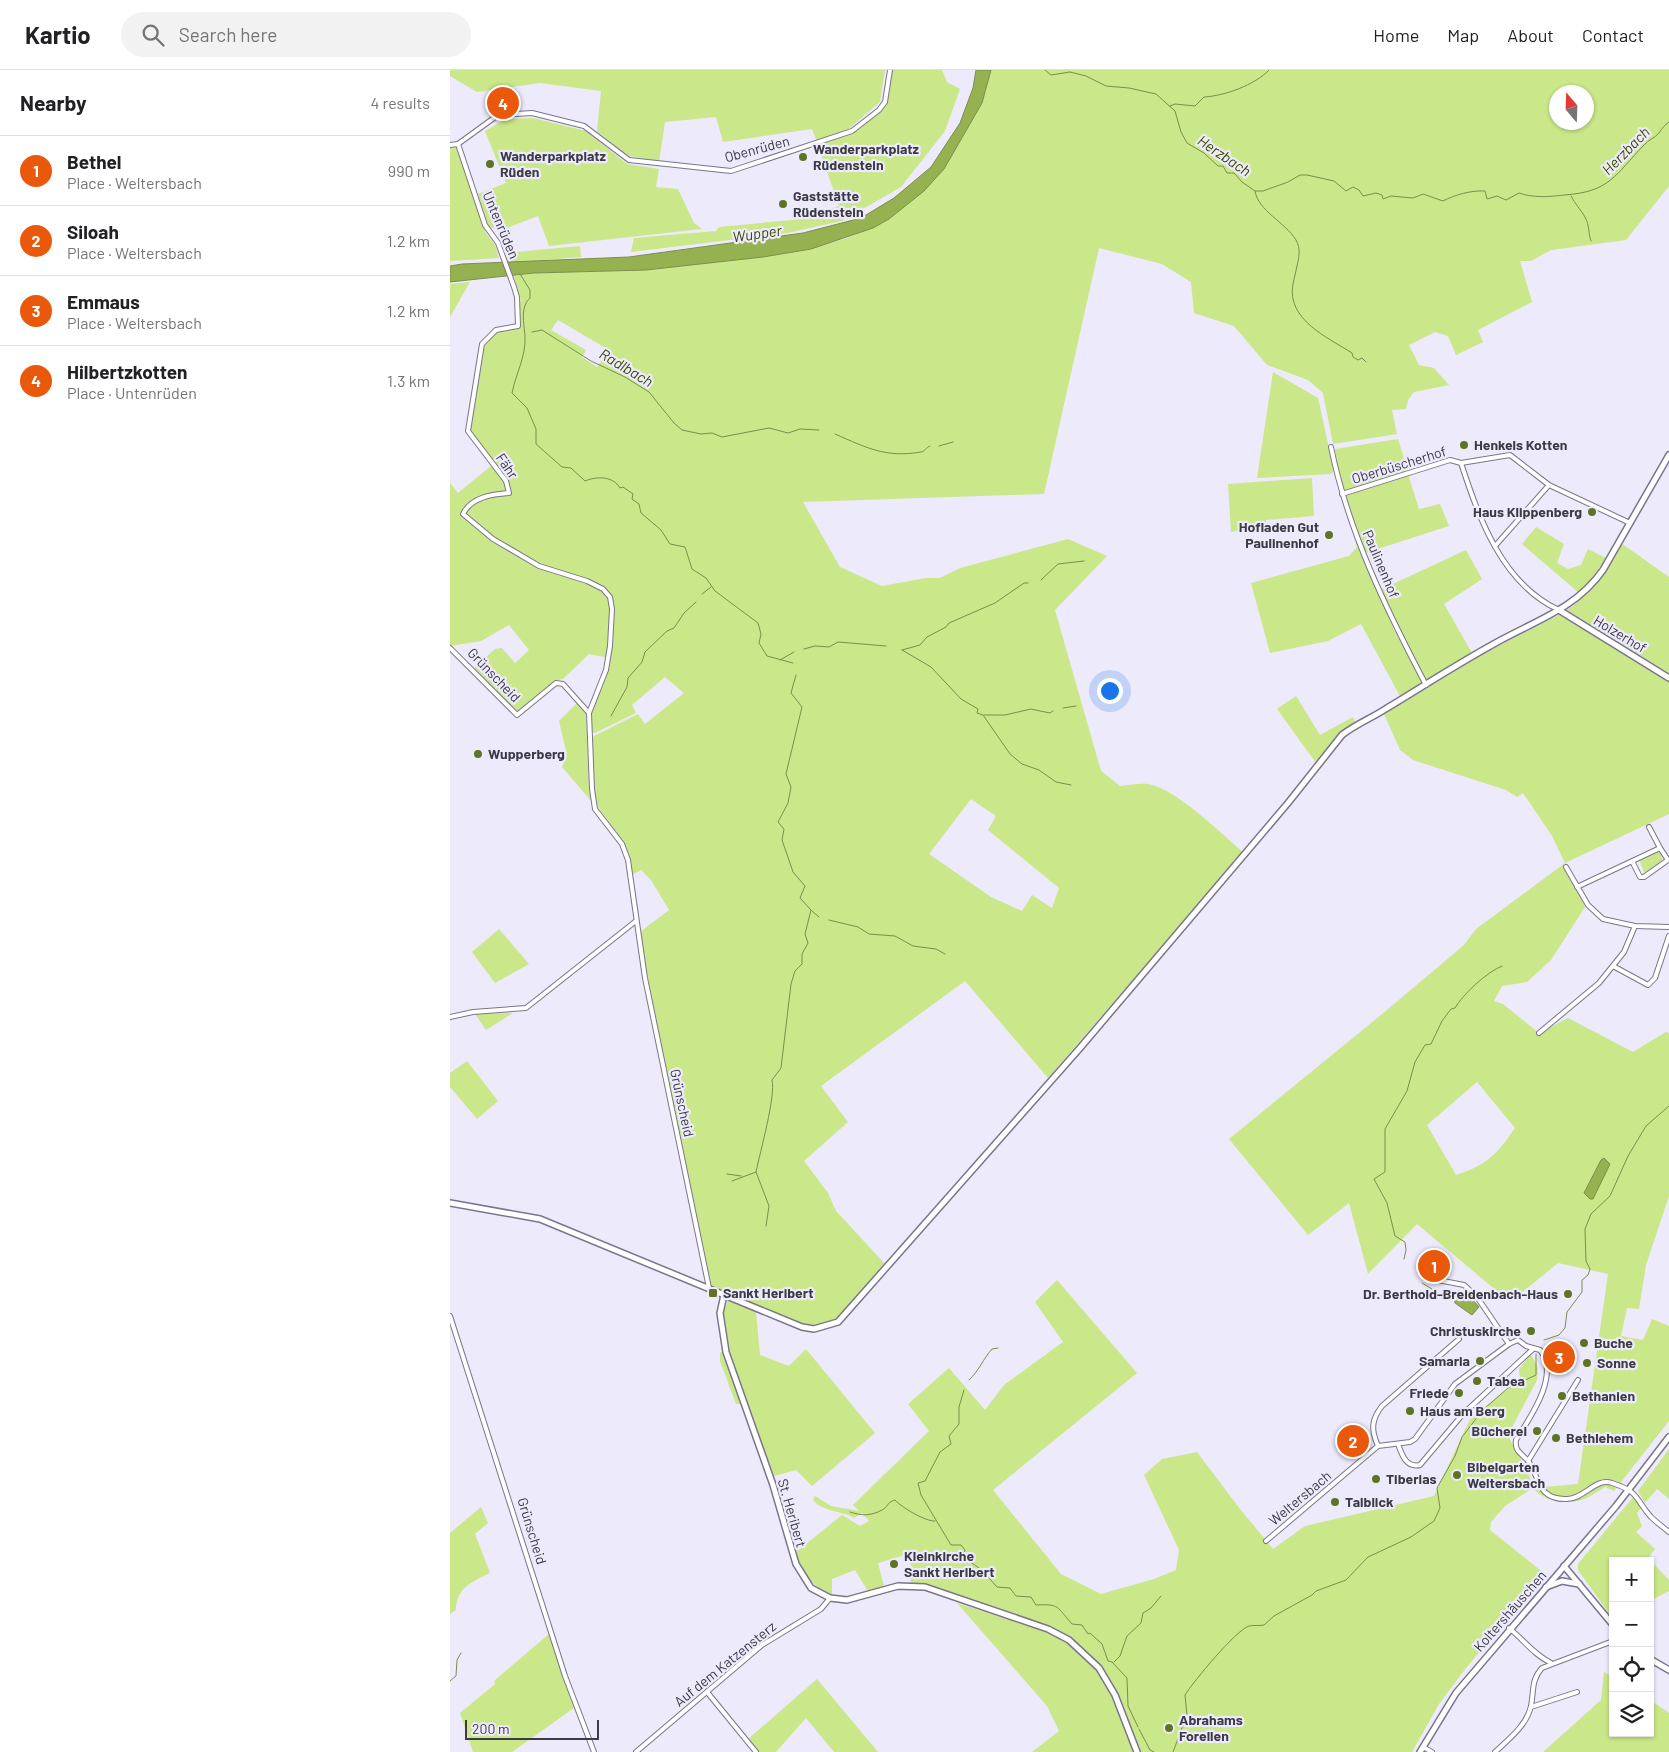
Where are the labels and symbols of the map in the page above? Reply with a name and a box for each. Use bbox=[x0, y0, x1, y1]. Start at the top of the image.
pin: 4 bbox=[487, 84, 519, 122]
north arrow bbox=[1549, 85, 1594, 130]
water label: Herzbach bbox=[1598, 122, 1653, 178]
water label: Herzbach bbox=[1194, 131, 1255, 180]
street label: Obenrüden bbox=[723, 132, 791, 165]
place label: Wanderparkplatz Rüdenstein bbox=[813, 140, 919, 173]
place label: Wanderparkplatz Rüden bbox=[500, 147, 606, 180]
marker: Wanderparkplatz Rüdenstein bbox=[797, 151, 809, 163]
marker: Wanderparkplatz Rüden bbox=[484, 158, 496, 170]
place label: Gaststätte Rüdenstein bbox=[793, 187, 864, 220]
street label: Untenrüden bbox=[480, 188, 523, 261]
marker: Gaststätte Rüdenstein bbox=[777, 198, 789, 210]
water label: Wupper bbox=[731, 221, 783, 245]
water label: Radlbach bbox=[596, 344, 657, 390]
place label: Henkels Kotten bbox=[1474, 436, 1568, 453]
marker: Henkels Kotten bbox=[1458, 439, 1470, 451]
street label: Oberbüscherhof bbox=[1350, 442, 1448, 487]
street label: Fähr bbox=[493, 450, 522, 482]
place label: Haus Klippenberg bbox=[1473, 503, 1582, 520]
marker: Haus Klippenberg bbox=[1586, 506, 1598, 518]
place label: Hofladen Gut Paulinenhof bbox=[1239, 518, 1319, 551]
street label: Paulinenhof bbox=[1360, 527, 1403, 600]
marker: Hofladen Gut Paulinenhof bbox=[1323, 529, 1335, 541]
street label: Holzerhof bbox=[1591, 611, 1650, 656]
street label: Grünscheid bbox=[464, 644, 524, 705]
your location bbox=[1097, 678, 1123, 704]
place label: Wupperberg bbox=[488, 745, 565, 762]
marker: Wupperberg bbox=[472, 748, 484, 760]
street label: Grünscheid bbox=[667, 1067, 698, 1138]
pin: 1 bbox=[1418, 1247, 1450, 1285]
place label: Sankt Heribert bbox=[723, 1284, 814, 1301]
place label: Dr. Berthold-Breidenbach-Haus bbox=[1363, 1285, 1558, 1302]
marker: Sankt Heribert bbox=[707, 1287, 719, 1299]
marker: Dr. Berthold-Breidenbach-Haus bbox=[1562, 1288, 1574, 1300]
place label: Christuskirche bbox=[1430, 1322, 1521, 1339]
marker: Christuskirche bbox=[1525, 1325, 1537, 1337]
place label: Buche bbox=[1594, 1334, 1633, 1351]
marker: Buche bbox=[1578, 1337, 1590, 1349]
pin: 3 bbox=[1543, 1338, 1575, 1376]
place label: Samaria bbox=[1419, 1352, 1470, 1369]
place label: Sonne bbox=[1597, 1354, 1636, 1371]
marker: Samaria bbox=[1474, 1355, 1486, 1367]
marker: Sonne bbox=[1581, 1357, 1593, 1369]
place label: Tabea bbox=[1487, 1372, 1525, 1389]
marker: Tabea bbox=[1471, 1375, 1483, 1387]
place label: Friede bbox=[1409, 1384, 1449, 1401]
marker: Friede bbox=[1453, 1387, 1465, 1399]
place label: Bethanien bbox=[1572, 1387, 1635, 1404]
marker: Bethanien bbox=[1556, 1390, 1568, 1402]
place label: Haus am Berg bbox=[1420, 1402, 1505, 1419]
marker: Haus am Berg bbox=[1404, 1405, 1416, 1417]
pin: 2 bbox=[1337, 1422, 1369, 1460]
place label: Bücherei bbox=[1472, 1422, 1527, 1439]
marker: Bücherei bbox=[1531, 1425, 1543, 1437]
place label: Bethlehem bbox=[1566, 1429, 1633, 1446]
marker: Bethlehem bbox=[1550, 1432, 1562, 1444]
place label: Bibelgarten Weltersbach bbox=[1467, 1458, 1545, 1491]
street label: Weltersbach bbox=[1265, 1467, 1334, 1529]
marker: Bibelgarten Weltersbach bbox=[1451, 1469, 1463, 1481]
place label: Tiberias bbox=[1386, 1470, 1437, 1487]
marker: Tiberias bbox=[1370, 1473, 1382, 1485]
street label: St. Heribert bbox=[775, 1477, 810, 1549]
place label: Talblick bbox=[1345, 1493, 1394, 1510]
street label: Grünscheid bbox=[514, 1495, 551, 1566]
marker: Talblick bbox=[1329, 1496, 1341, 1508]
place label: Kleinkirche Sankt Heribert bbox=[904, 1547, 995, 1580]
marker: Kleinkirche Sankt Heribert bbox=[888, 1558, 900, 1570]
street label: Koltershäuschen bbox=[1470, 1567, 1549, 1655]
street label: Auf dem Katzensterz bbox=[670, 1617, 779, 1710]
place label: Abrahams Forellen bbox=[1179, 1711, 1243, 1744]
scale bar bbox=[465, 1717, 599, 1740]
marker: Abrahams Forellen bbox=[1163, 1722, 1175, 1734]

